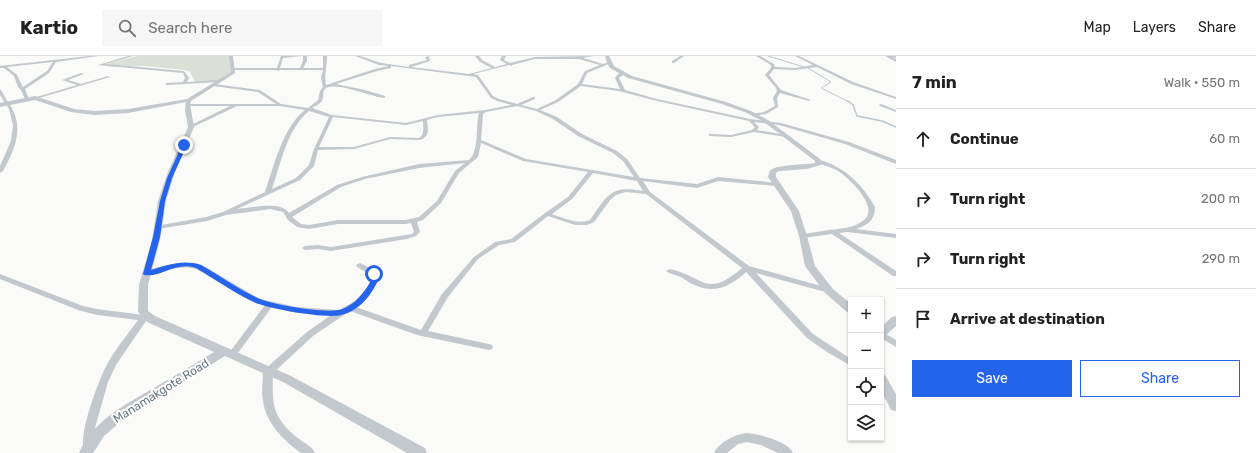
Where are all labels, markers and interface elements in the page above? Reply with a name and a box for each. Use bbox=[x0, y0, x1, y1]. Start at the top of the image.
search box bbox=[102, 10, 382, 46]
text: Kartio bbox=[20, 16, 78, 39]
icon: search bbox=[116, 17, 138, 39]
text: Search here bbox=[148, 19, 232, 37]
text: Map bbox=[1084, 19, 1111, 36]
text: Layers bbox=[1133, 19, 1176, 36]
text: Share bbox=[1198, 19, 1236, 36]
text: 7 min bbox=[912, 72, 957, 92]
text: Walk · 550 m bbox=[1164, 75, 1240, 90]
icon: ahead bbox=[912, 128, 934, 150]
text: Continue bbox=[950, 130, 1019, 148]
text: 60 m bbox=[1209, 131, 1240, 146]
route end bbox=[175, 136, 193, 154]
icon: right bbox=[912, 188, 934, 210]
text: Turn right bbox=[950, 190, 1025, 208]
text: 200 m bbox=[1201, 191, 1240, 206]
icon: right bbox=[912, 248, 934, 270]
text: Turn right bbox=[950, 250, 1025, 268]
text: 290 m bbox=[1202, 251, 1240, 266]
route start bbox=[365, 265, 383, 283]
map controls bbox=[848, 297, 884, 441]
button: + bbox=[848, 297, 884, 333]
icon: arrive bbox=[912, 308, 934, 330]
text: Arrive at destination bbox=[950, 310, 1105, 328]
button: − bbox=[848, 333, 884, 369]
street label: Manamakgote Road bbox=[111, 356, 211, 426]
button: Save bbox=[912, 360, 1072, 397]
button: Share bbox=[1080, 360, 1240, 397]
button: locate bbox=[848, 369, 884, 405]
button: layers bbox=[848, 405, 884, 441]

